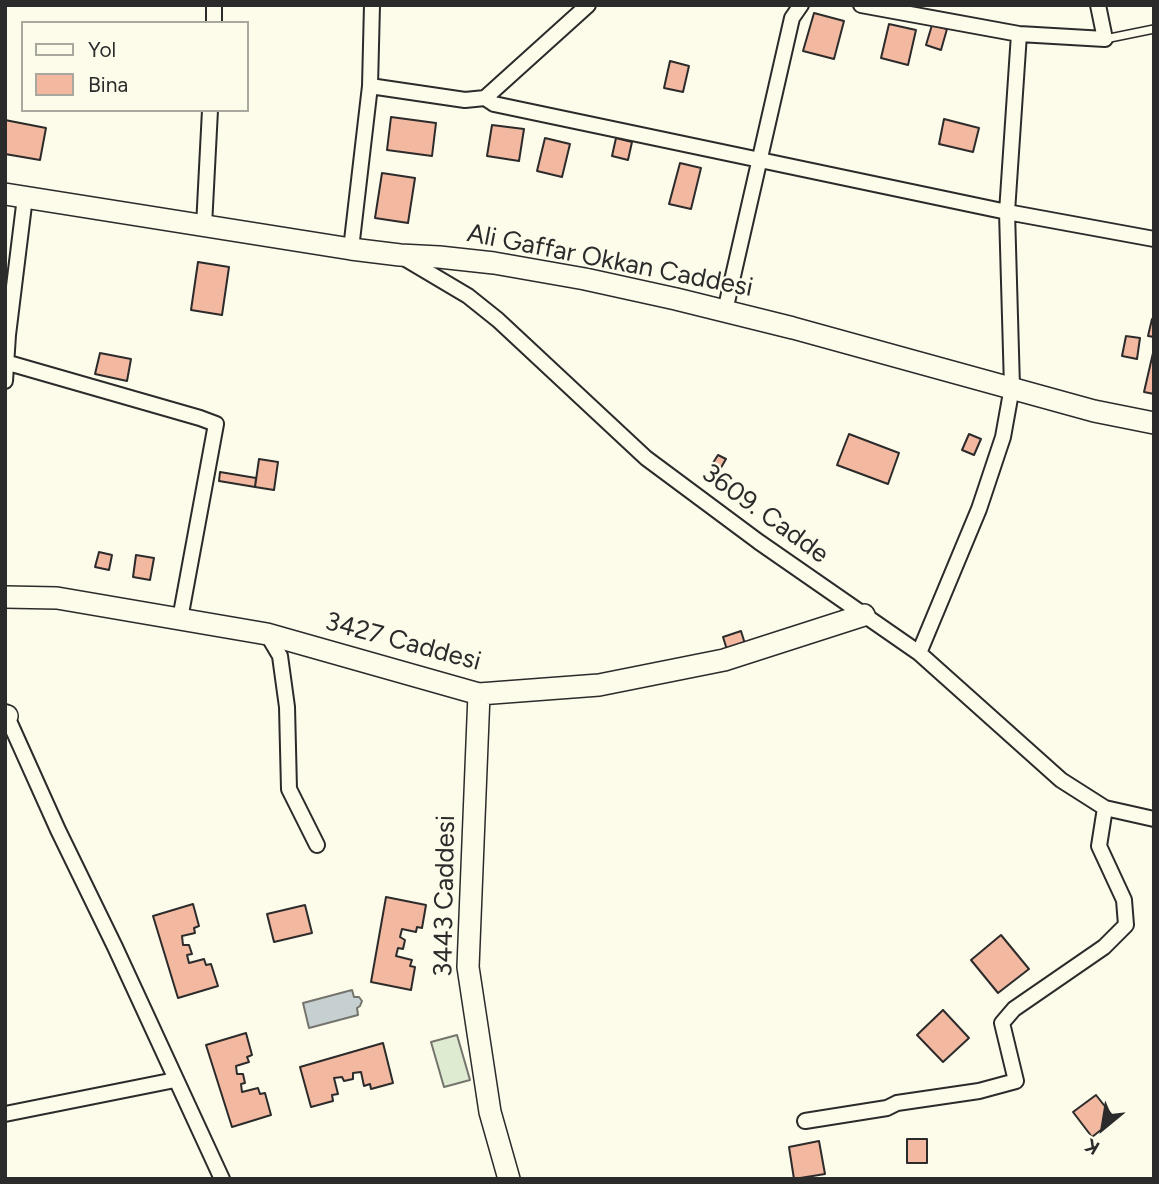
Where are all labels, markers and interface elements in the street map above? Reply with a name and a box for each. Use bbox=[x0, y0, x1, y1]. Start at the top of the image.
legend bbox=[21, 21, 248, 112]
text: Yol bbox=[88, 37, 116, 62]
text: Bina bbox=[88, 72, 128, 97]
street label: Ali Gaffar Okkan Caddesi bbox=[464, 218, 756, 304]
street label: 3609. Cadde bbox=[696, 458, 834, 570]
street label: 3427 Caddesi bbox=[322, 606, 484, 678]
street label: 3443 Caddesi bbox=[428, 815, 462, 977]
north arrow bbox=[1068, 1093, 1138, 1163]
text: K bbox=[1081, 1133, 1103, 1160]

